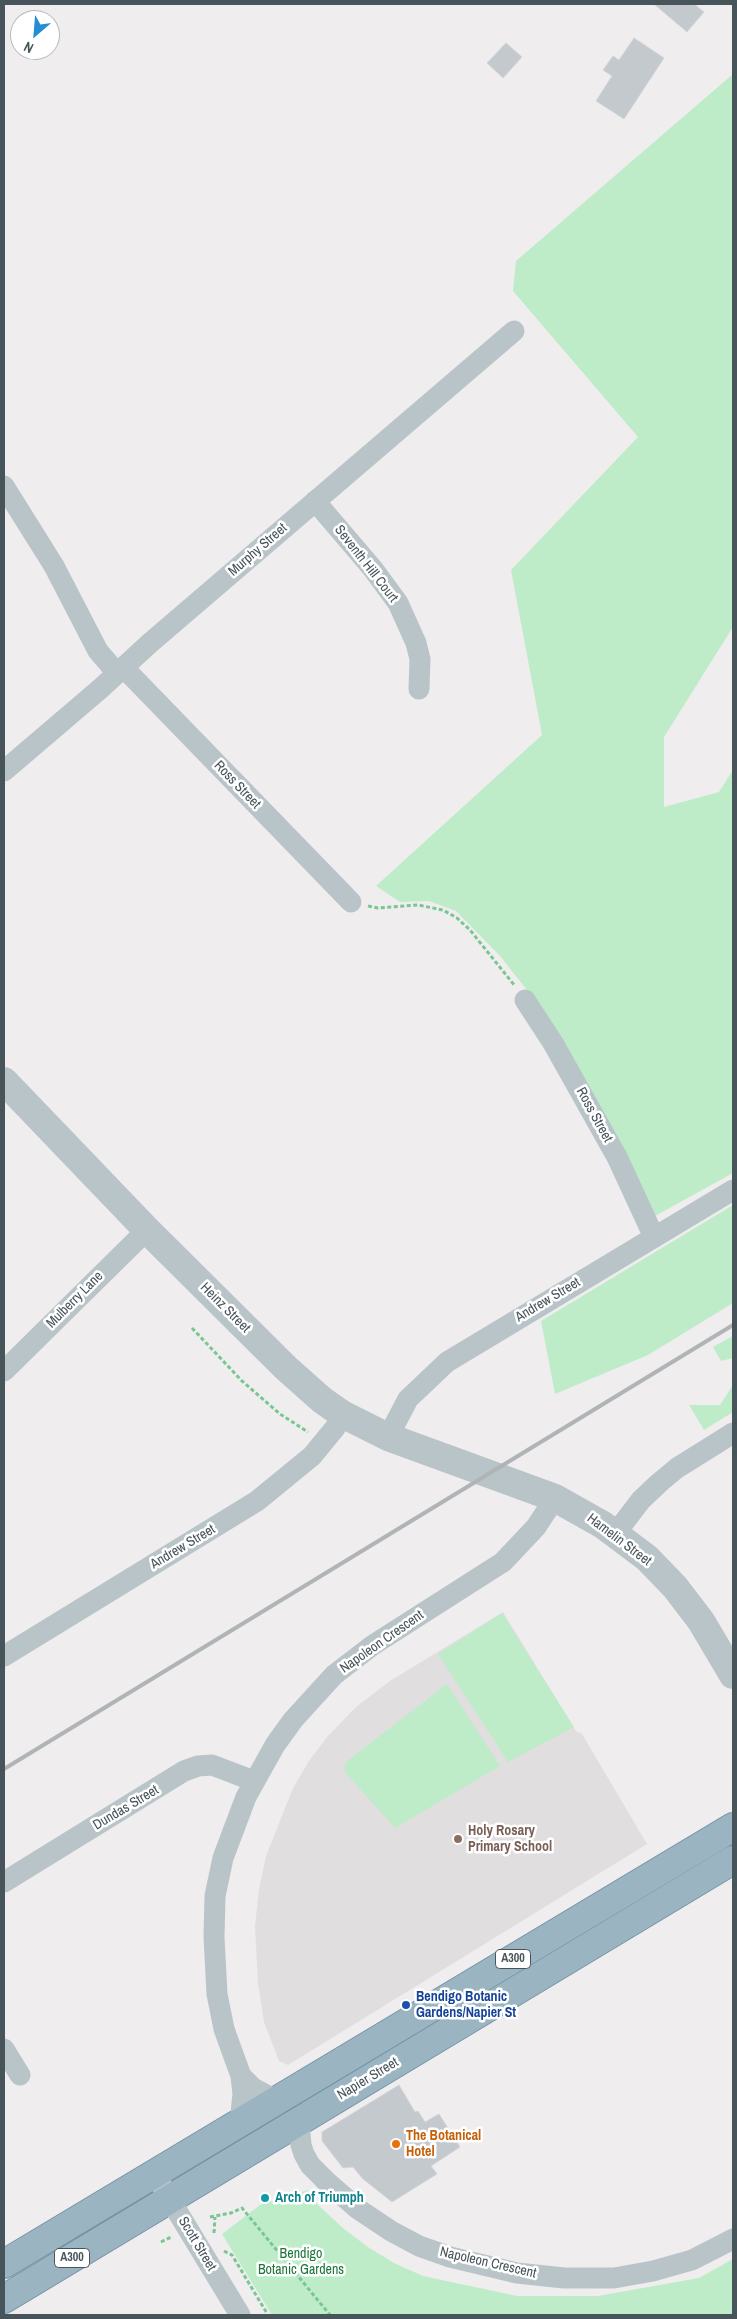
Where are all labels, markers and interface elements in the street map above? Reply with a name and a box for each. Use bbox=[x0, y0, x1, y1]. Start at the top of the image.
north arrow bbox=[10, 10, 60, 60]
text: N bbox=[21, 38, 36, 57]
street label: Murphy Street bbox=[225, 520, 291, 580]
street label: Seventh Hill Court bbox=[331, 522, 401, 606]
street label: Ross Street bbox=[210, 758, 264, 812]
street label: Ross Street bbox=[572, 1085, 616, 1145]
street label: Mulberry Lane bbox=[43, 1268, 107, 1332]
street label: Andrew Street bbox=[512, 1274, 584, 1326]
street label: Heinz Street bbox=[196, 1279, 254, 1337]
street label: Hamelin Street bbox=[583, 1510, 655, 1570]
street label: Andrew Street bbox=[147, 1521, 219, 1573]
street label: Napoleon Crescent bbox=[337, 1607, 427, 1677]
street label: Dundas Street bbox=[90, 1782, 162, 1834]
place label: Holy Rosary Primary School bbox=[468, 1823, 552, 1855]
marker: Holy Rosary Primary School bbox=[452, 1833, 464, 1845]
road number: A300 bbox=[496, 1950, 530, 1968]
place label: Bendigo Botanic Gardens/Napier St bbox=[416, 1989, 516, 2021]
marker: Bendigo Botanic Gardens/Napier St bbox=[400, 1999, 412, 2011]
street label: Napier Street bbox=[334, 2054, 402, 2104]
place label: The Botanical Hotel bbox=[406, 2128, 481, 2160]
marker: The Botanical Hotel bbox=[390, 2138, 402, 2150]
place label: Arch of Triumph bbox=[275, 2190, 364, 2206]
marker: Arch of Triumph bbox=[259, 2192, 271, 2204]
street label: Scott Street bbox=[174, 2214, 220, 2274]
street label: Napoleon Crescent bbox=[438, 2244, 538, 2282]
park label: Bendigo Botanic Gardens bbox=[258, 2246, 344, 2278]
road number: A300 bbox=[54, 2248, 90, 2268]

